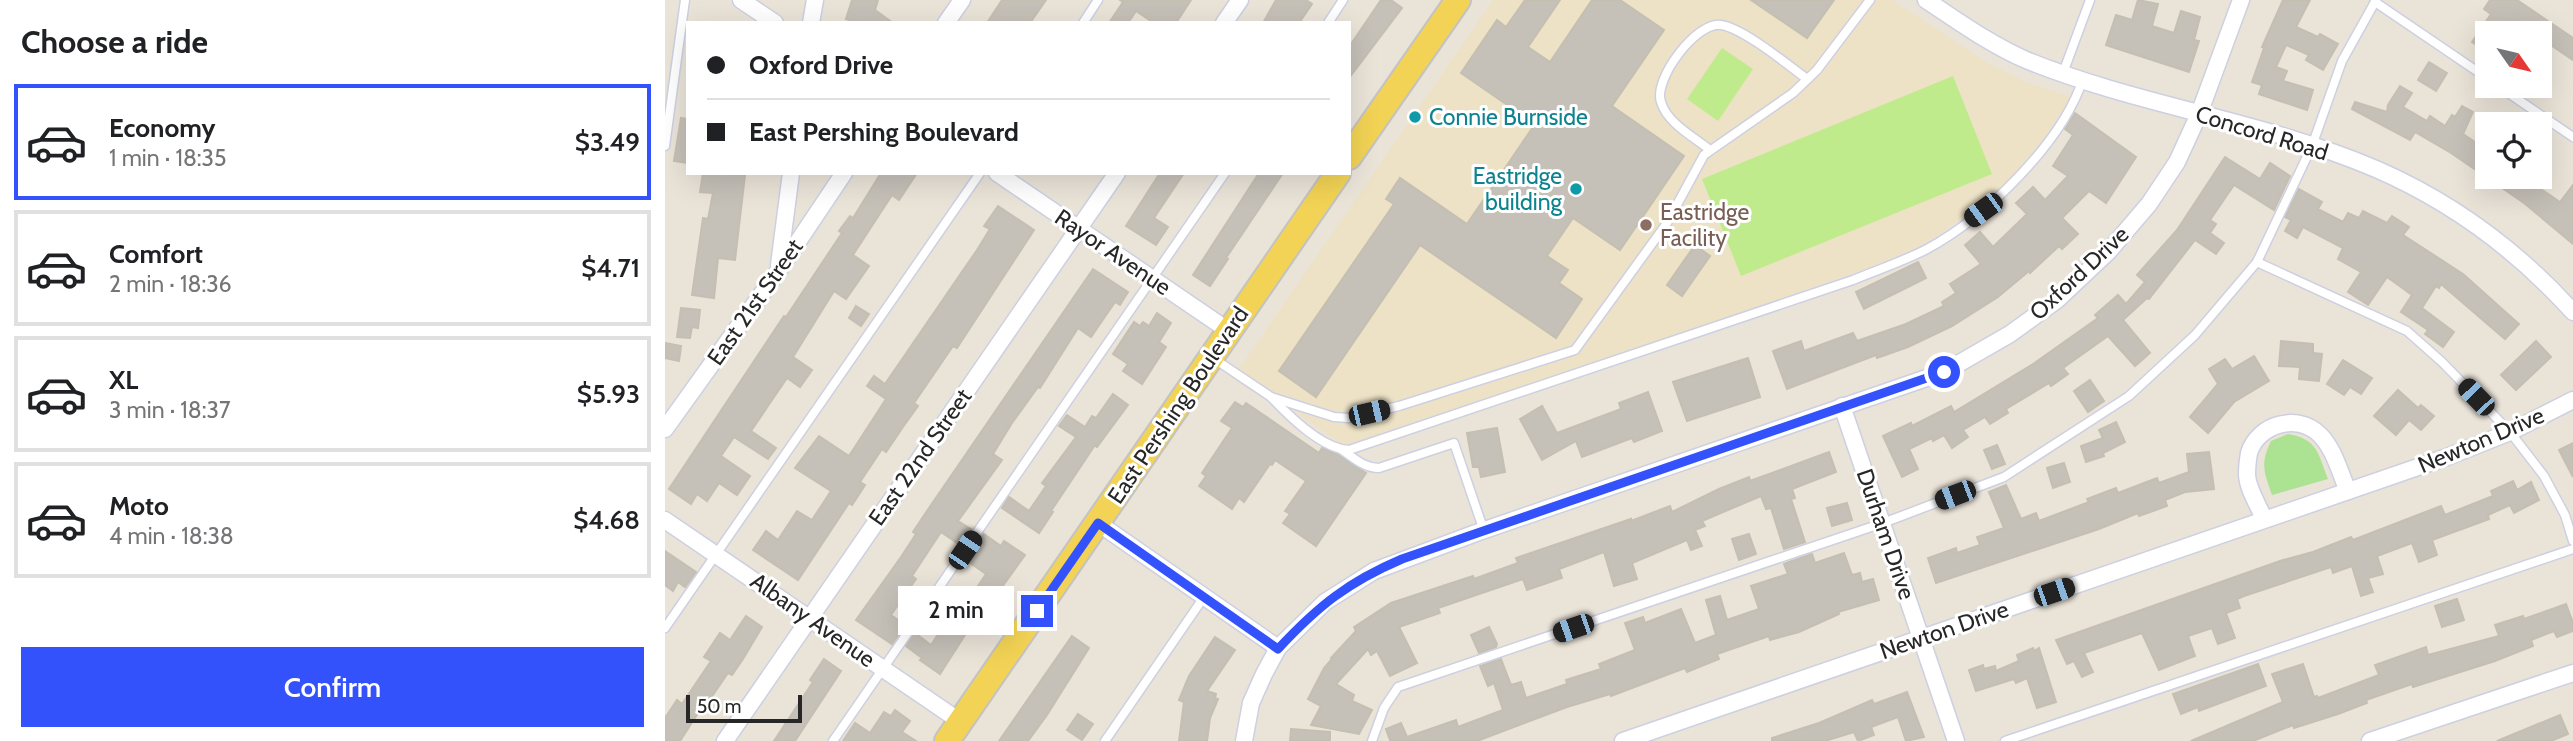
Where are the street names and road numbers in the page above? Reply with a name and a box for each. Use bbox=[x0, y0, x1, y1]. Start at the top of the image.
street label: Concord Road bbox=[2192, 100, 2332, 166]
street label: Rayor Avenue bbox=[1050, 203, 1176, 301]
street label: Oxford Drive bbox=[2024, 220, 2134, 326]
street label: East 21st Street bbox=[701, 233, 809, 370]
street label: East Pershing Boulevard bbox=[1102, 301, 1254, 509]
street label: East 22nd Street bbox=[863, 383, 978, 531]
street label: Newton Drive bbox=[2414, 401, 2548, 479]
street label: Durham Drive bbox=[1851, 465, 1922, 603]
street label: Albany Avenue bbox=[745, 567, 881, 673]
street label: Newton Drive bbox=[1876, 595, 2012, 665]

